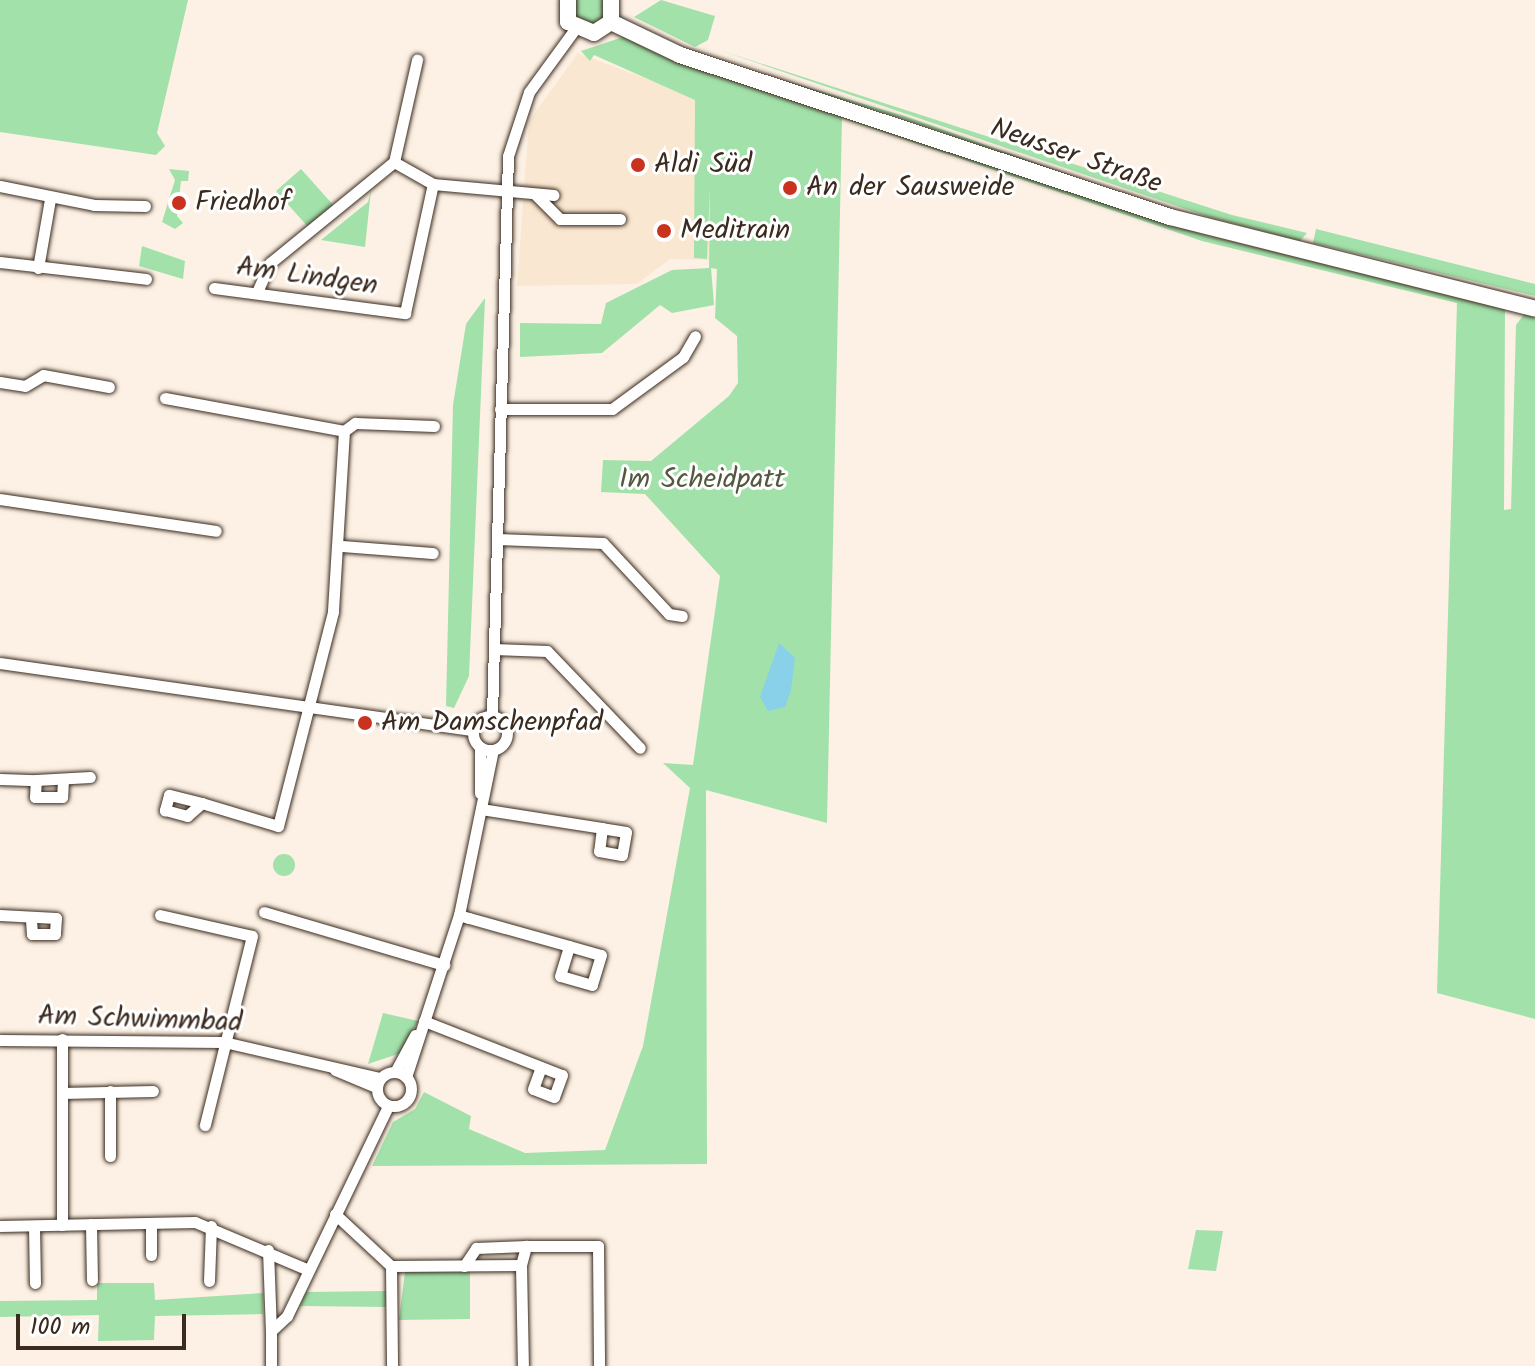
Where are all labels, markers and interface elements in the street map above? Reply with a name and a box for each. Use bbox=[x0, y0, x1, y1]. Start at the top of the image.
street label: Neusser Straße bbox=[986, 112, 1166, 202]
place label: Aldi Süd bbox=[654, 148, 752, 182]
marker: Aldi Süd bbox=[629, 156, 647, 174]
place label: An der Sausweide bbox=[806, 171, 1014, 205]
marker: An der Sausweide bbox=[781, 179, 799, 197]
place label: Friedhof bbox=[195, 186, 290, 220]
marker: Friedhof bbox=[170, 194, 188, 212]
place label: Meditrain bbox=[680, 214, 790, 248]
marker: Meditrain bbox=[655, 222, 673, 240]
street label: Am Lindgen bbox=[234, 250, 380, 304]
park label: Im Scheidpatt bbox=[619, 463, 785, 497]
place label: Am Damschenpfad bbox=[381, 706, 603, 740]
marker: Am Damschenpfad bbox=[356, 714, 374, 732]
street label: Am Schwimmbad bbox=[37, 1000, 243, 1040]
scale bar bbox=[20, 1298, 190, 1348]
text: 100 m bbox=[30, 1308, 90, 1347]

